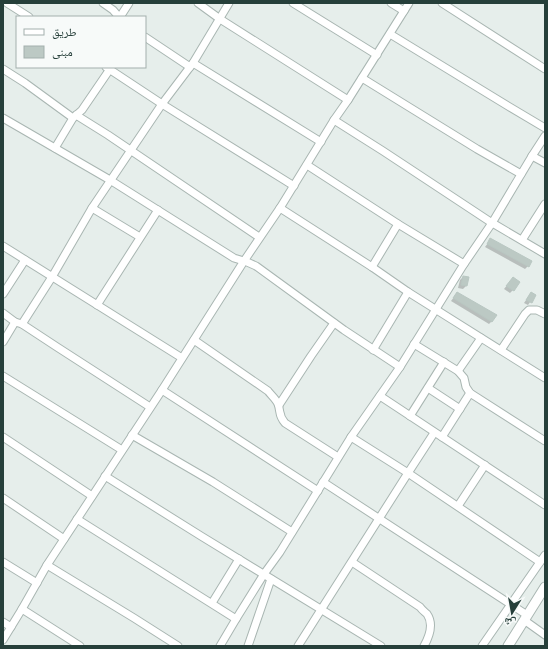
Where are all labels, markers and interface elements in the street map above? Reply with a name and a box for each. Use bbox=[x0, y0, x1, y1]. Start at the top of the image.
legend bbox=[16, 16, 146, 68]
text: طريق bbox=[52, 24, 77, 39]
text: مبنى bbox=[52, 44, 73, 59]
north arrow bbox=[492, 593, 532, 633]
text: ش bbox=[503, 614, 517, 631]

